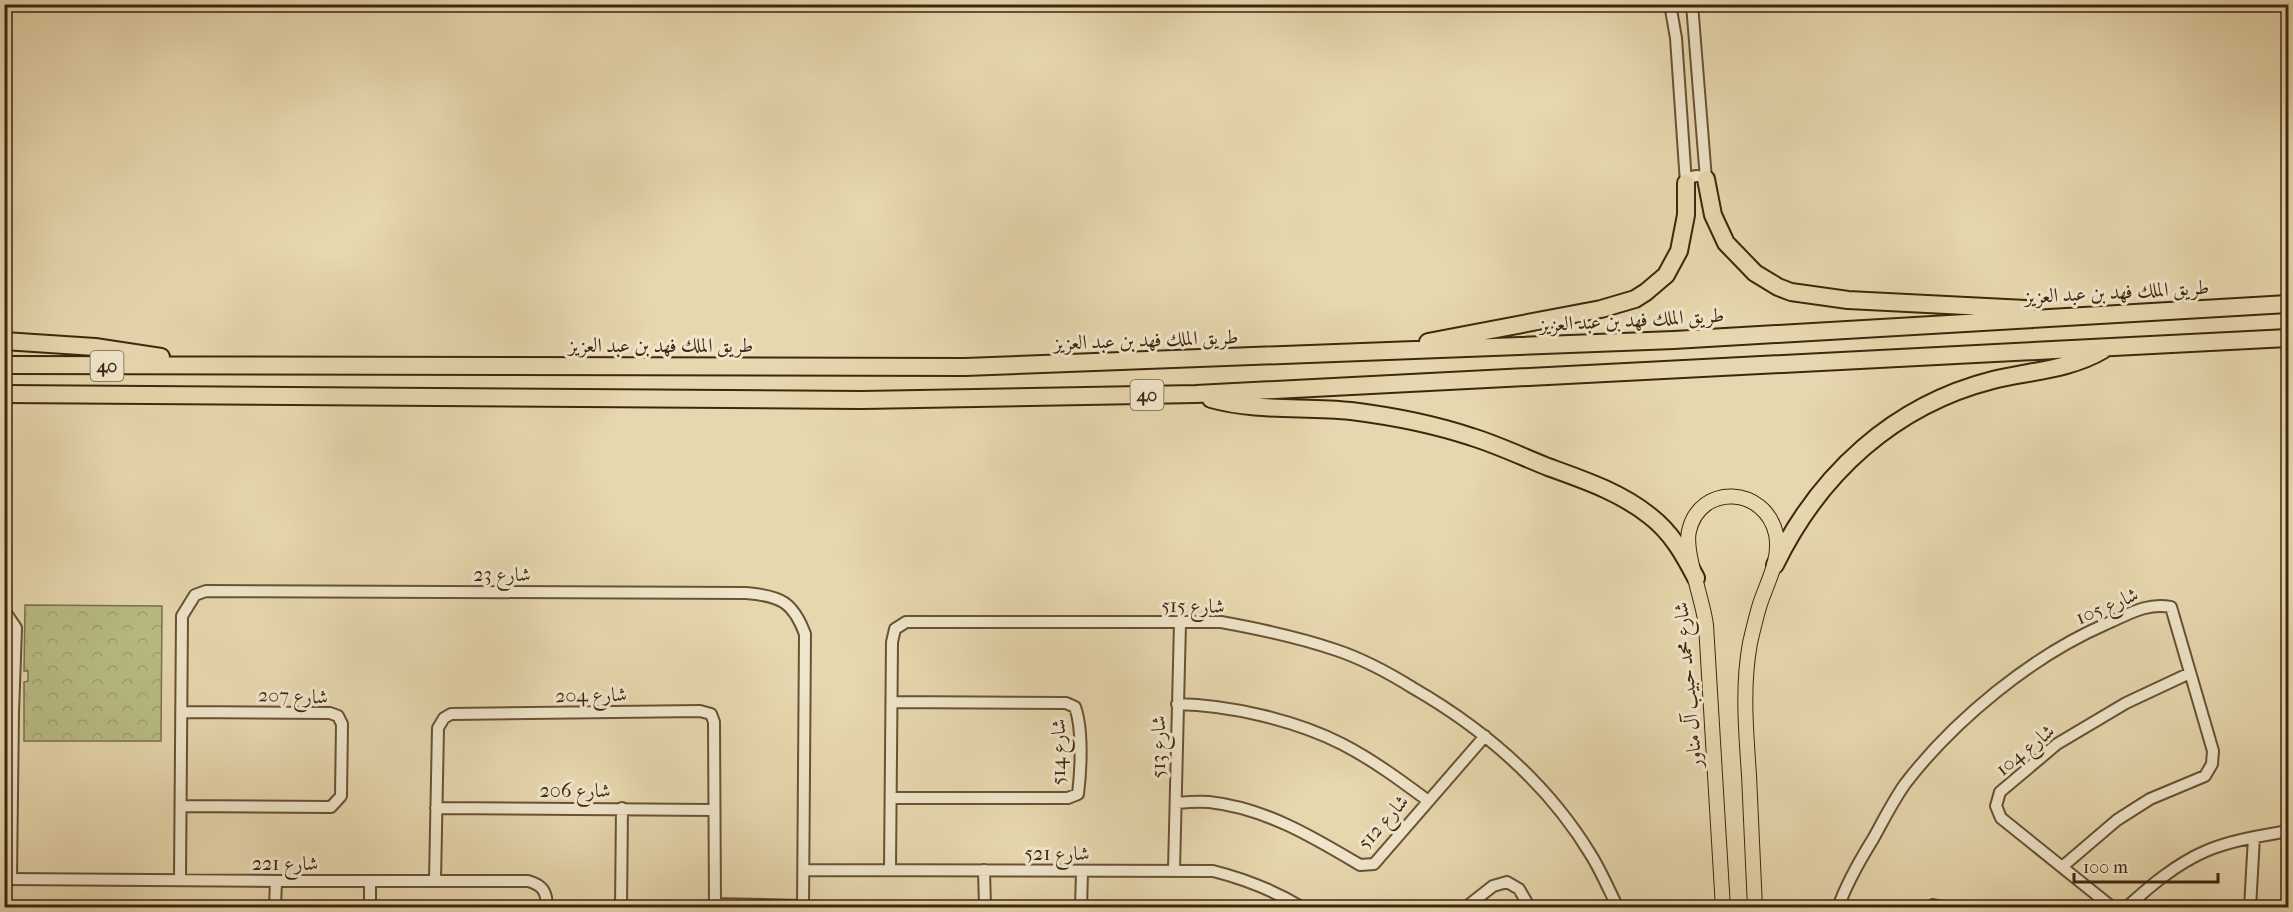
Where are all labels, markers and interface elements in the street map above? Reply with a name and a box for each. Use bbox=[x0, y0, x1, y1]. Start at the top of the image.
street label: طريق الملك فهد بن عبد العزيز bbox=[2022, 276, 2210, 309]
street label: طريق الملك فهد بن عبد العزيز bbox=[1537, 304, 1725, 337]
street label: طريق الملك فهد بن عبد العزيز bbox=[1051, 325, 1239, 356]
street label: طريق الملك فهد بن عبد العزيز bbox=[567, 334, 753, 358]
road number: 40 bbox=[90, 351, 124, 381]
road number: 40 bbox=[1130, 380, 1164, 410]
street label: شارع 23 bbox=[473, 563, 531, 592]
street label: شارع 105 bbox=[2072, 583, 2144, 635]
street label: شارع 515 bbox=[1161, 594, 1225, 624]
street label: شارع محمد حبيب آل مناور bbox=[1668, 601, 1713, 771]
street label: شارع 207 bbox=[257, 683, 328, 715]
street label: شارع 204 bbox=[555, 683, 627, 713]
street label: شارع 513 bbox=[1147, 716, 1176, 779]
street label: شارع 514 bbox=[1047, 719, 1076, 785]
street label: شارع 104 bbox=[1991, 719, 2063, 785]
street label: شارع 206 bbox=[539, 779, 611, 808]
street label: شارع 512 bbox=[1353, 790, 1418, 858]
street label: شارع 521 bbox=[1024, 842, 1090, 871]
scale bar bbox=[2074, 846, 2218, 884]
street label: شارع 221 bbox=[252, 852, 318, 881]
text: 100 m bbox=[2083, 857, 2128, 878]

